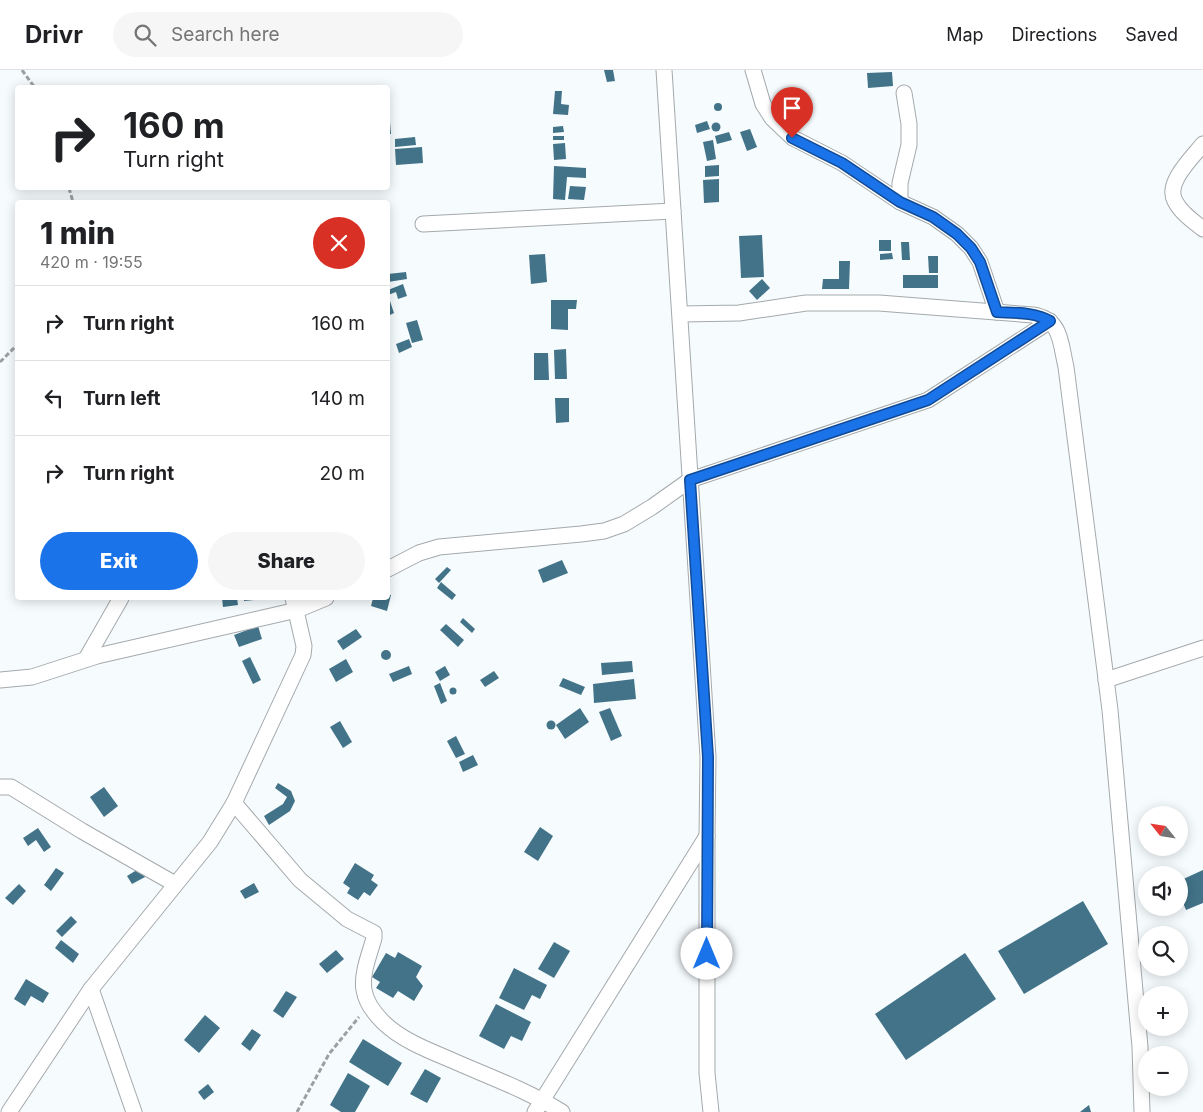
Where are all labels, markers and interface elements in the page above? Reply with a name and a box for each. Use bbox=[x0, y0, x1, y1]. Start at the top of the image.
search box bbox=[113, 12, 463, 57]
text: Drivr bbox=[25, 20, 83, 49]
icon: search bbox=[131, 21, 159, 49]
text: Search here bbox=[171, 23, 280, 46]
text: Map bbox=[946, 24, 984, 45]
text: Directions bbox=[1012, 24, 1097, 45]
text: Saved bbox=[1125, 24, 1178, 45]
pin bbox=[771, 87, 813, 138]
icon: arrive bbox=[778, 94, 806, 122]
text: 160 m bbox=[123, 104, 225, 146]
icon: right bbox=[40, 105, 105, 170]
text: Turn right bbox=[123, 146, 224, 172]
text: 1 min bbox=[40, 215, 115, 251]
button: close bbox=[313, 217, 365, 269]
text: 420 m · 19:55 bbox=[40, 252, 143, 272]
icon: right bbox=[40, 309, 68, 337]
text: Turn right bbox=[83, 312, 174, 335]
text: 160 m bbox=[312, 312, 365, 335]
icon: left bbox=[40, 384, 68, 412]
text: Turn left bbox=[83, 387, 161, 410]
text: 140 m bbox=[311, 387, 365, 410]
icon: right bbox=[40, 459, 68, 487]
text: Turn right bbox=[83, 462, 174, 485]
text: 20 m bbox=[319, 462, 365, 485]
button: Exit bbox=[40, 532, 198, 590]
button: Share bbox=[208, 532, 365, 590]
north arrow bbox=[1138, 806, 1188, 856]
map controls bbox=[1138, 806, 1188, 1096]
button: sound bbox=[1138, 866, 1188, 916]
button: search bbox=[1138, 926, 1188, 976]
position arrow bbox=[680, 927, 732, 979]
button: + bbox=[1138, 986, 1188, 1036]
button: − bbox=[1138, 1046, 1188, 1096]

